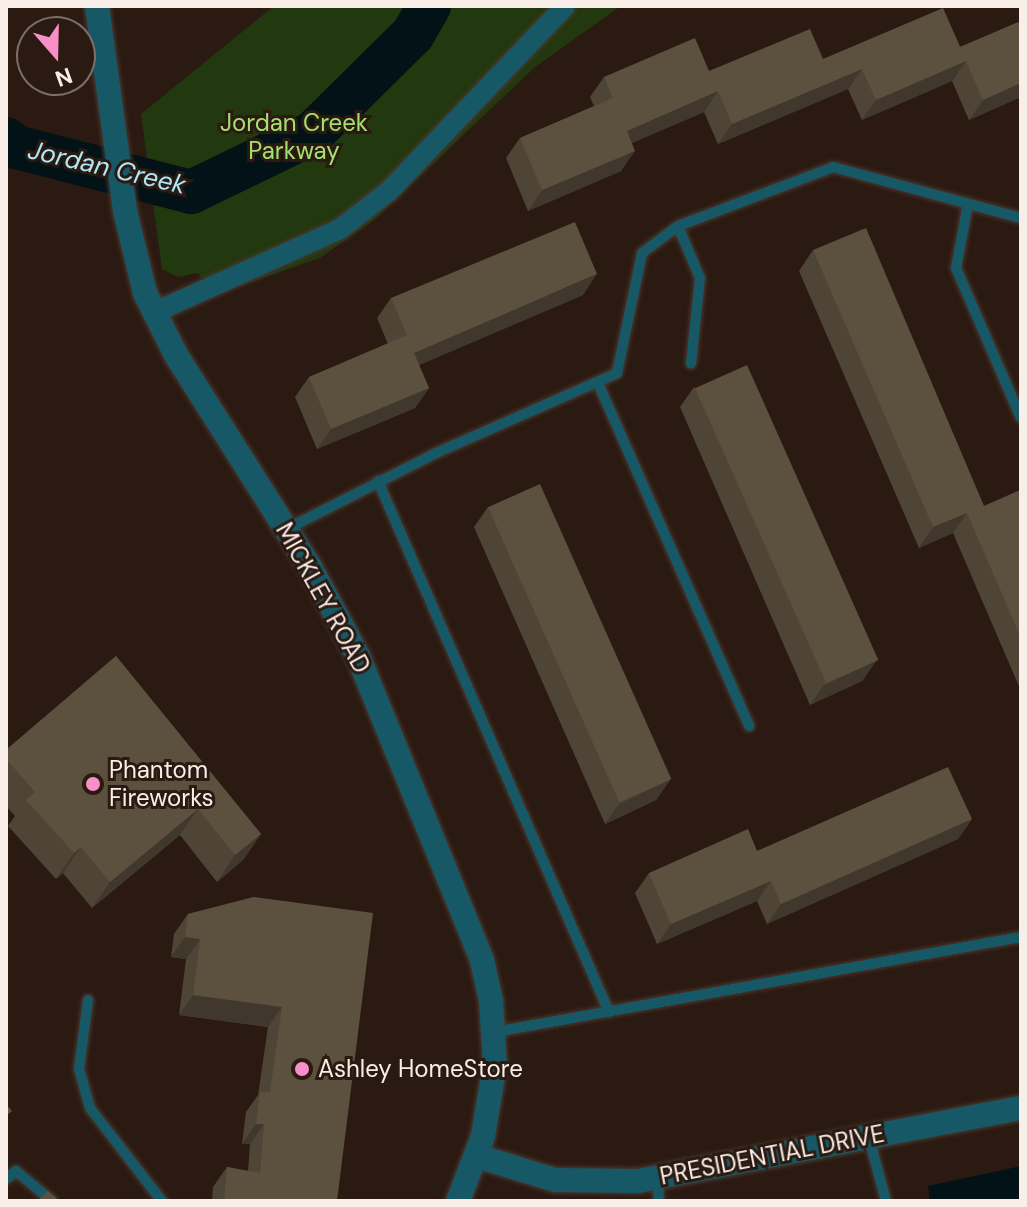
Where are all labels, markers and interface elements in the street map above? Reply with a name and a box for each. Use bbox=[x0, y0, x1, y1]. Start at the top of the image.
north arrow bbox=[16, 16, 96, 96]
text: N bbox=[51, 61, 76, 94]
park label: Jordan Creek Parkway bbox=[220, 109, 368, 165]
water label: Jordan Creek bbox=[25, 135, 189, 201]
street label: MICKLEY ROAD bbox=[270, 518, 376, 678]
place label: Phantom Fireworks bbox=[109, 756, 214, 812]
marker: Phantom Fireworks bbox=[84, 775, 102, 793]
place label: Ashley HomeStore bbox=[318, 1055, 523, 1083]
marker: Ashley HomeStore bbox=[293, 1060, 311, 1078]
street label: PRESIDENTIAL DRIVE bbox=[657, 1119, 887, 1191]

